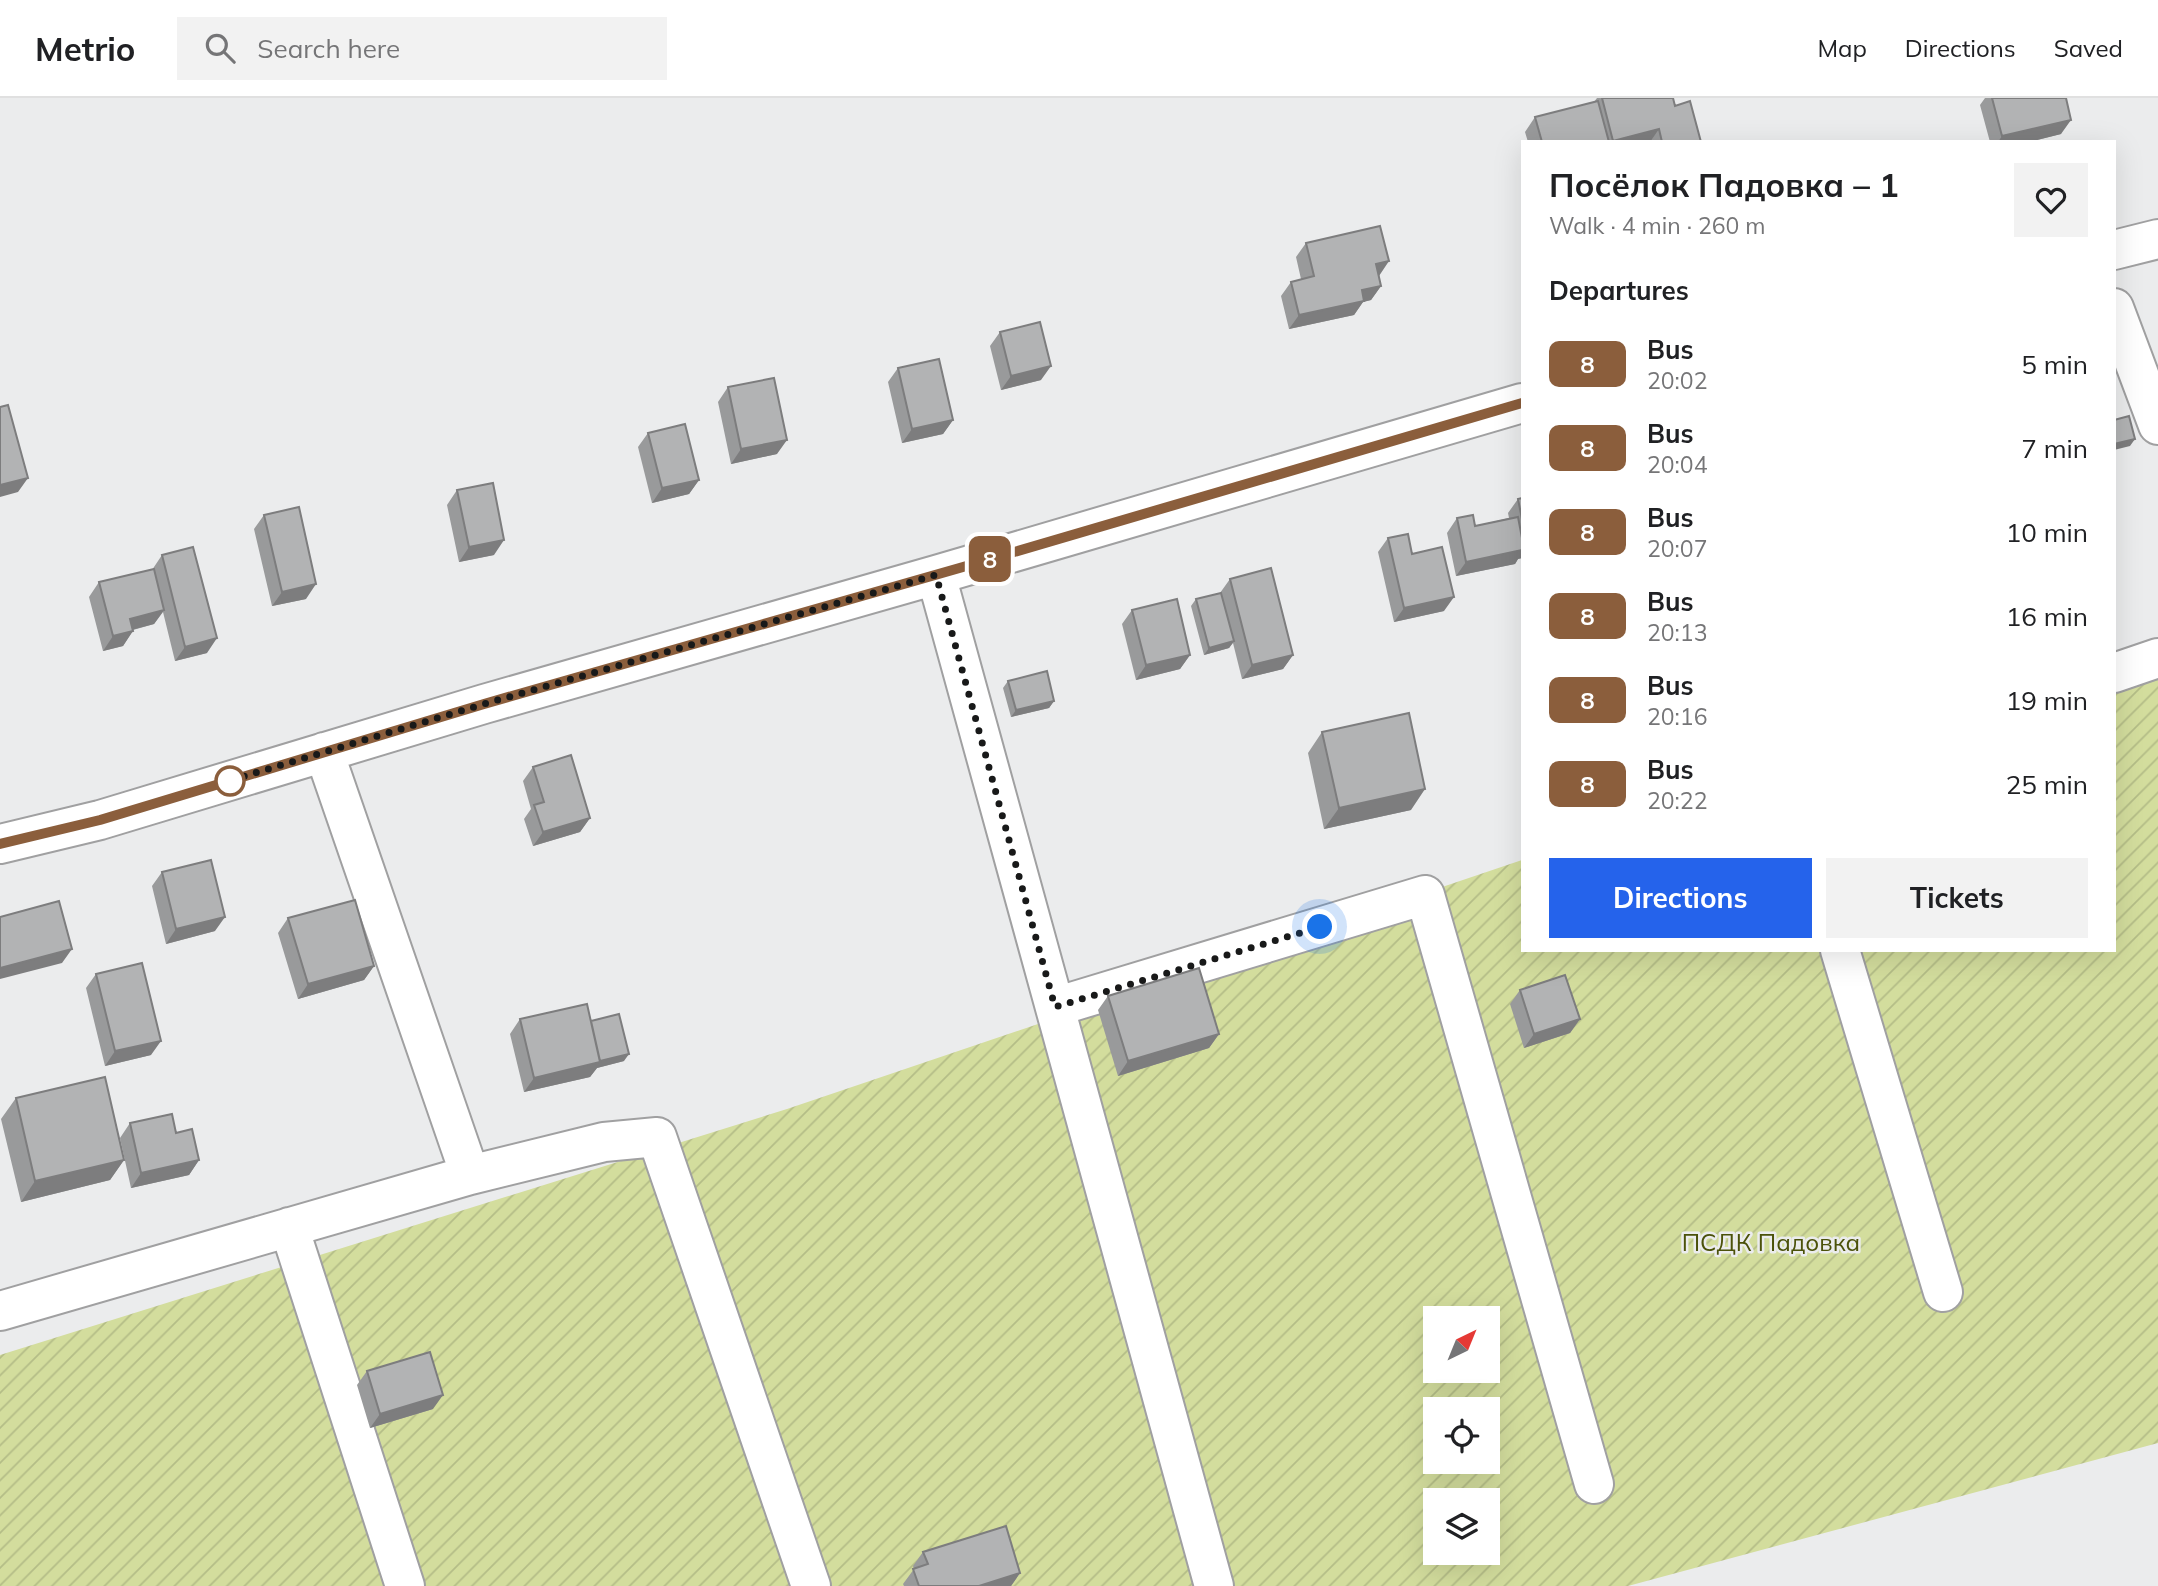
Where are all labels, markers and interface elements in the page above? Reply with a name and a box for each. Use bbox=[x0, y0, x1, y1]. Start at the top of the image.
search box bbox=[177, 17, 667, 80]
text: Metrio bbox=[35, 28, 135, 69]
icon: search bbox=[201, 29, 239, 67]
text: Search here bbox=[257, 32, 400, 65]
text: Map bbox=[1817, 33, 1867, 63]
text: Directions bbox=[1905, 33, 2016, 63]
text: Saved bbox=[2054, 33, 2123, 63]
button: heart bbox=[2014, 163, 2088, 237]
text: Посёлок Падовка – 1 bbox=[1549, 164, 1899, 205]
text: Walk · 4 min · 260 m bbox=[1549, 211, 1766, 240]
text: Departures bbox=[1549, 274, 1689, 307]
text: Bus bbox=[1647, 333, 1693, 366]
text: 5 min bbox=[2021, 348, 2088, 381]
text: 8 bbox=[1580, 349, 1595, 379]
text: 20:02 bbox=[1647, 366, 1707, 395]
text: Bus bbox=[1647, 417, 1693, 450]
text: 7 min bbox=[2021, 432, 2088, 465]
text: 8 bbox=[1580, 433, 1595, 463]
text: 20:04 bbox=[1647, 450, 1707, 479]
text: Bus bbox=[1647, 501, 1693, 534]
text: 10 min bbox=[2006, 516, 2088, 549]
text: 8 bbox=[1580, 517, 1595, 547]
text: 20:07 bbox=[1647, 534, 1707, 563]
line badge: 8 bbox=[967, 536, 1013, 582]
text: 8 bbox=[983, 544, 997, 574]
text: Bus bbox=[1647, 585, 1693, 618]
text: 16 min bbox=[2006, 600, 2088, 633]
text: 8 bbox=[1580, 601, 1595, 631]
text: 20:13 bbox=[1647, 618, 1707, 647]
text: Bus bbox=[1647, 669, 1693, 702]
text: 19 min bbox=[2006, 684, 2088, 717]
text: 8 bbox=[1580, 685, 1595, 715]
text: 20:16 bbox=[1647, 702, 1707, 731]
text: Bus bbox=[1647, 753, 1693, 786]
unlabelled marker bbox=[215, 766, 245, 796]
text: 25 min bbox=[2006, 768, 2088, 801]
text: 8 bbox=[1580, 769, 1595, 799]
text: 20:22 bbox=[1647, 786, 1707, 815]
button: Directions bbox=[1549, 858, 1812, 938]
button: Tickets bbox=[1826, 858, 2088, 938]
your location bbox=[1302, 909, 1337, 944]
park label: ПСДК Падовка bbox=[1682, 1227, 1860, 1257]
north arrow bbox=[1423, 1306, 1500, 1382]
map controls bbox=[1423, 1306, 1500, 1565]
button: locate bbox=[1423, 1397, 1500, 1474]
button: layers bbox=[1423, 1488, 1500, 1565]

